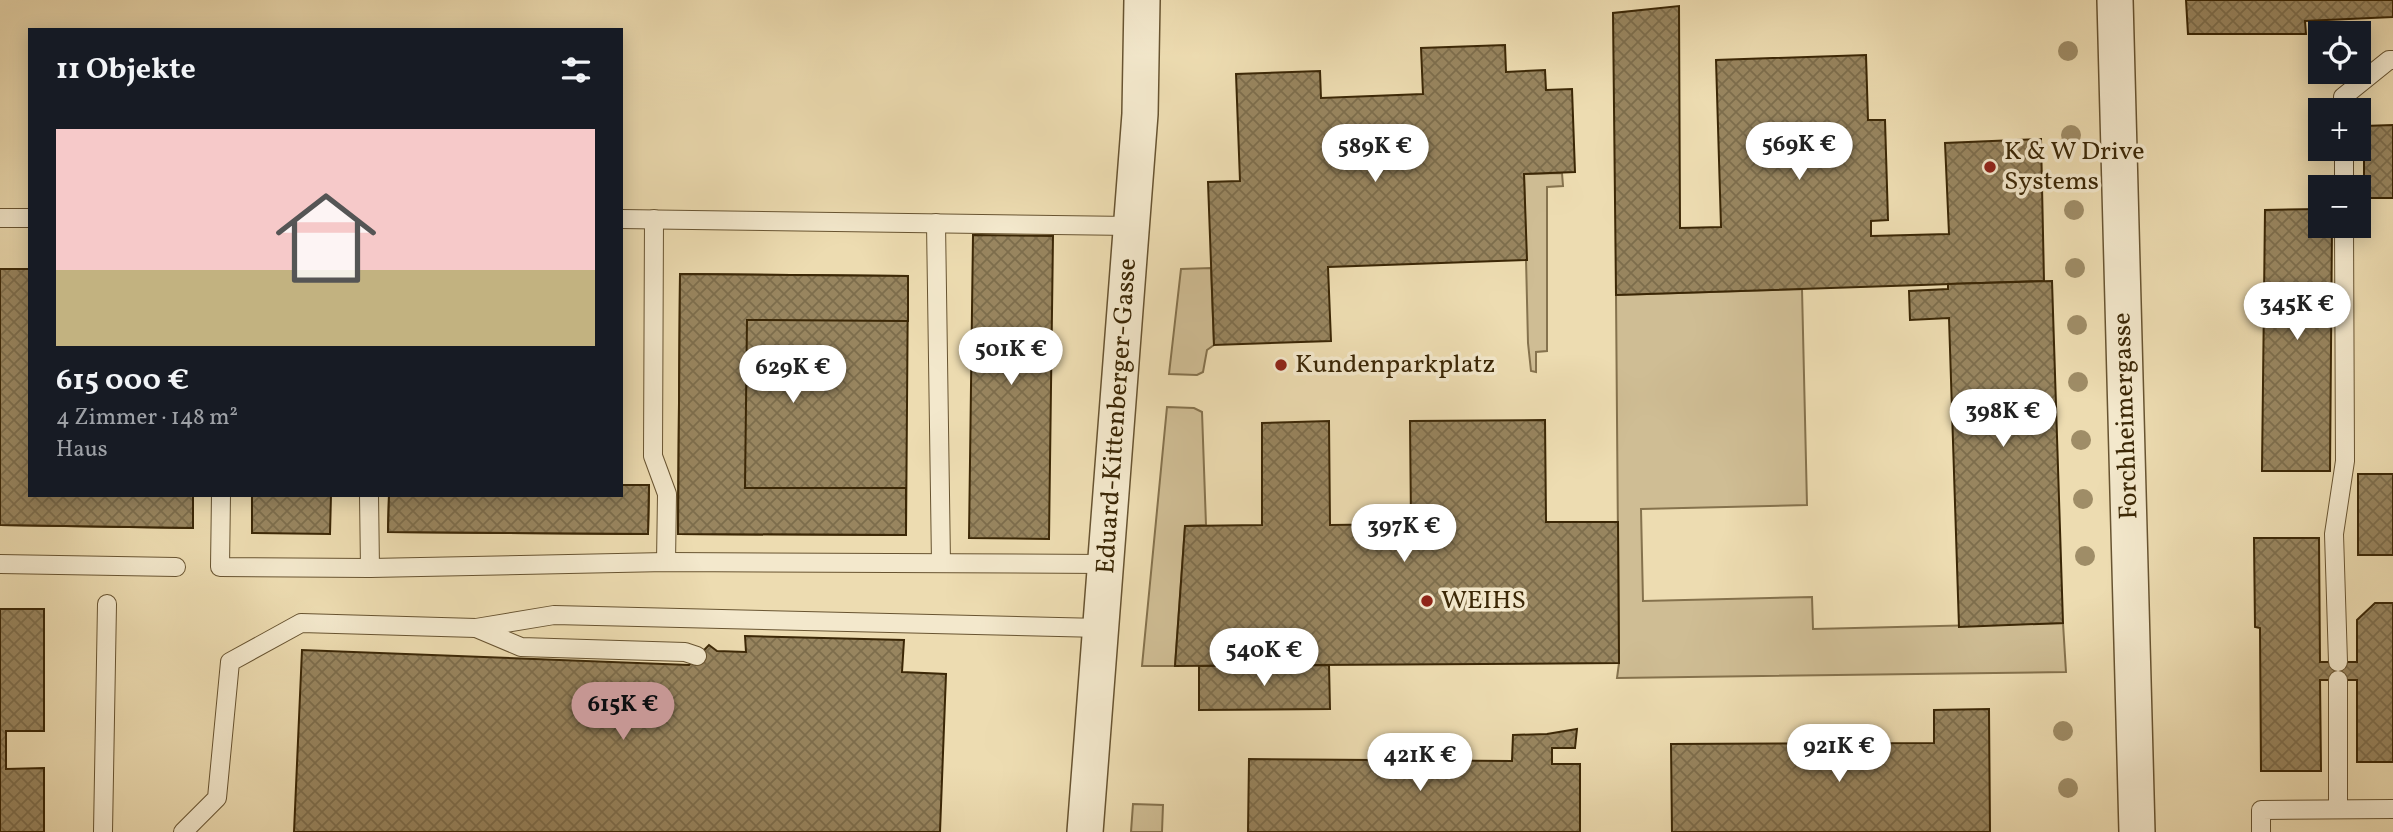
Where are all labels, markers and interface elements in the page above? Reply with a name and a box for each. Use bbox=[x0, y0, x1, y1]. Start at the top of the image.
map controls bbox=[2308, 21, 2371, 238]
button: locate bbox=[2308, 21, 2371, 84]
text: 11 Objekte bbox=[56, 49, 196, 91]
icon: filters bbox=[557, 51, 595, 89]
button: + bbox=[2308, 98, 2371, 161]
pin: 569K € bbox=[1742, 122, 1856, 182]
pin: 589K € bbox=[1318, 124, 1432, 184]
text: 569K € bbox=[1762, 129, 1836, 161]
text: 589K € bbox=[1338, 131, 1412, 163]
place label: K & W Drive Systems bbox=[2004, 134, 2145, 200]
marker: K & W Drive Systems bbox=[1982, 159, 1998, 175]
icon: home bbox=[263, 175, 389, 301]
button: − bbox=[2308, 175, 2371, 238]
street label: Eduard-Kittenberger-Gasse bbox=[1088, 257, 1146, 575]
pin: 345K € bbox=[2240, 282, 2354, 342]
text: 345K € bbox=[2260, 289, 2334, 321]
street label: Forchheimergasse bbox=[2104, 312, 2148, 520]
pin: 501K € bbox=[954, 328, 1068, 387]
text: 501K € bbox=[975, 334, 1047, 366]
pin: 629K € bbox=[736, 346, 850, 405]
place label: Kundenparkplatz bbox=[1295, 347, 1495, 383]
text: 629K € bbox=[755, 352, 831, 384]
marker: Kundenparkplatz bbox=[1273, 357, 1289, 373]
text: 615 000 € bbox=[56, 360, 189, 402]
pin: 398K € bbox=[1946, 390, 2060, 449]
text: 398K € bbox=[1966, 396, 2040, 428]
text: 4 Zimmer · 148 m² bbox=[56, 402, 238, 434]
text: Haus bbox=[56, 434, 108, 466]
pin: 397K € bbox=[1347, 504, 1461, 564]
text: 397K € bbox=[1367, 511, 1441, 543]
place label: WEIHS bbox=[1441, 583, 1526, 619]
marker: WEIHS bbox=[1419, 593, 1435, 609]
pin: 540K € bbox=[1207, 628, 1321, 688]
text: 540K € bbox=[1226, 635, 1302, 667]
pin: 615K € bbox=[566, 682, 680, 742]
text: 615K € bbox=[587, 689, 659, 721]
pin: 921K € bbox=[1782, 724, 1896, 784]
text: 921K € bbox=[1803, 731, 1875, 763]
pin: 421K € bbox=[1363, 734, 1477, 793]
text: 421K € bbox=[1383, 740, 1457, 772]

